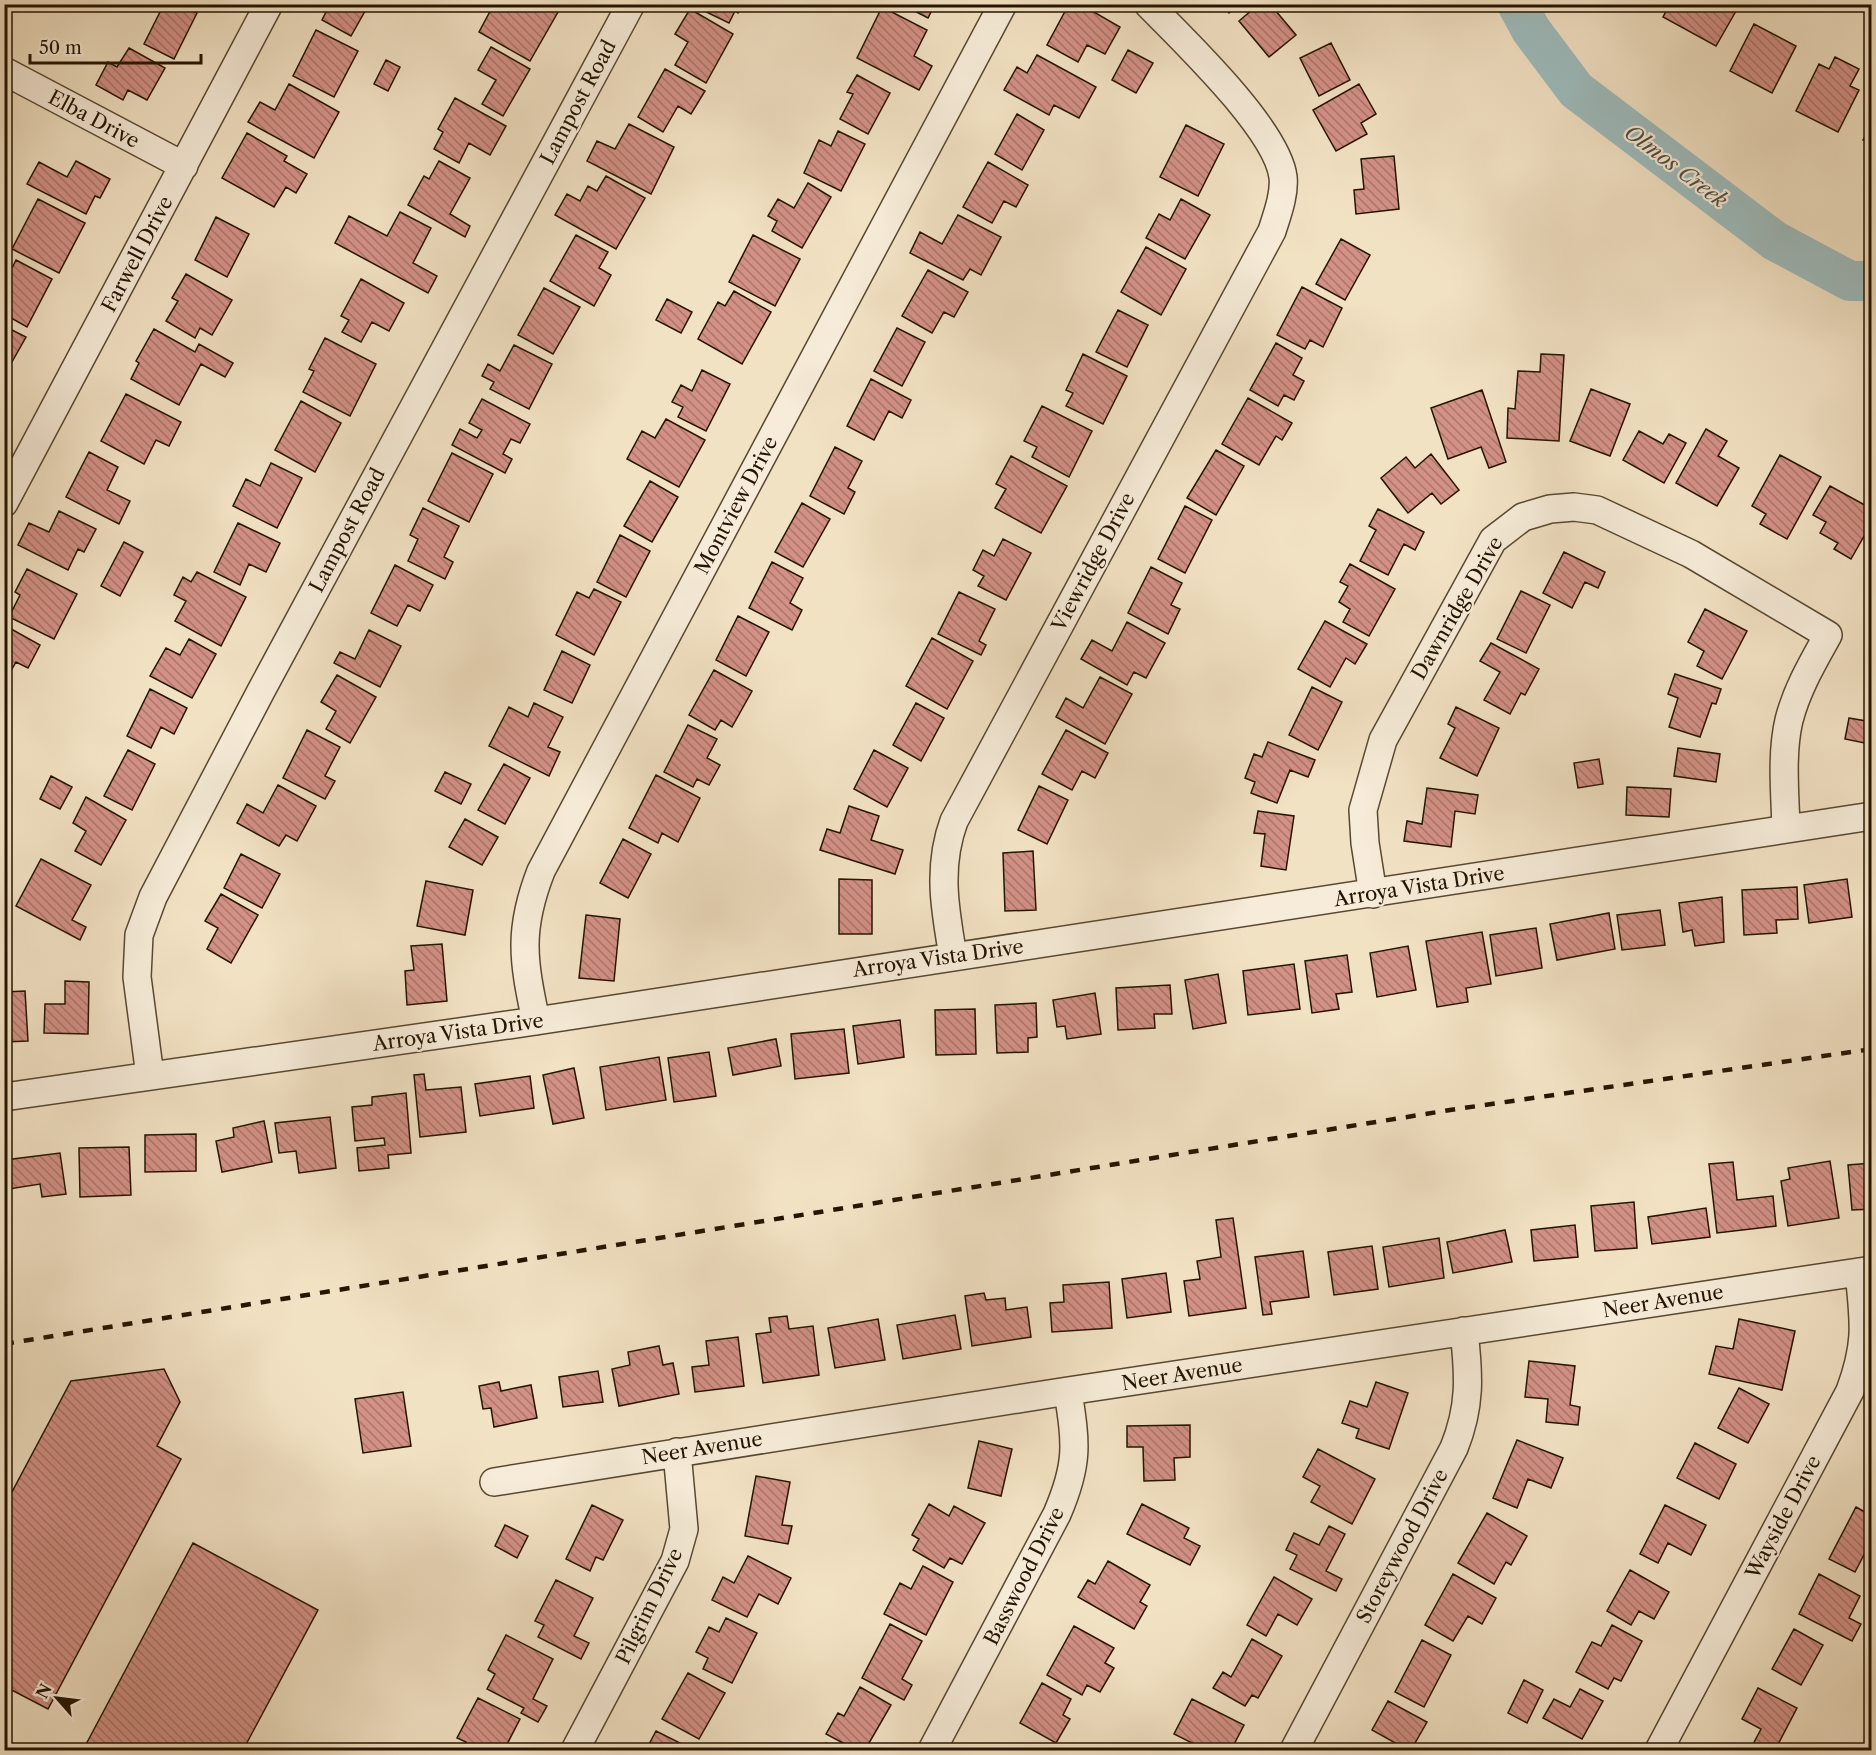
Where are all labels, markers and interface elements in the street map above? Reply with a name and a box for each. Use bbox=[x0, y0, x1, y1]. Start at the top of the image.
scale bar bbox=[30, 27, 201, 65]
street label: Lampost Road bbox=[535, 36, 621, 168]
text: 50 m bbox=[39, 37, 82, 59]
street label: Elba Drive bbox=[44, 85, 144, 153]
water label: Olmos Creek bbox=[1620, 119, 1732, 213]
street label: Farwell Drive bbox=[96, 192, 178, 316]
street label: Montview Drive bbox=[690, 432, 782, 578]
street label: Lampost Road bbox=[304, 464, 390, 596]
street label: Viewridge Drive bbox=[1046, 489, 1140, 636]
street label: Dawnridge Drive bbox=[1406, 532, 1508, 684]
street label: Arroya Vista Drive bbox=[1331, 861, 1506, 911]
street label: Arroya Vista Drive bbox=[850, 934, 1025, 982]
street label: Arroya Vista Drive bbox=[370, 1008, 545, 1056]
street label: Neer Avenue bbox=[1601, 1280, 1725, 1322]
street label: Neer Avenue bbox=[1120, 1353, 1244, 1395]
street label: Neer Avenue bbox=[640, 1427, 764, 1469]
street label: Wayside Drive bbox=[1740, 1451, 1826, 1584]
street label: Storeywood Drive bbox=[1351, 1465, 1453, 1627]
street label: Basswood Drive bbox=[979, 1503, 1069, 1649]
street label: Pilgrim Drive bbox=[611, 1544, 687, 1668]
north arrow bbox=[27, 1668, 87, 1728]
text: N bbox=[32, 1680, 56, 1702]

